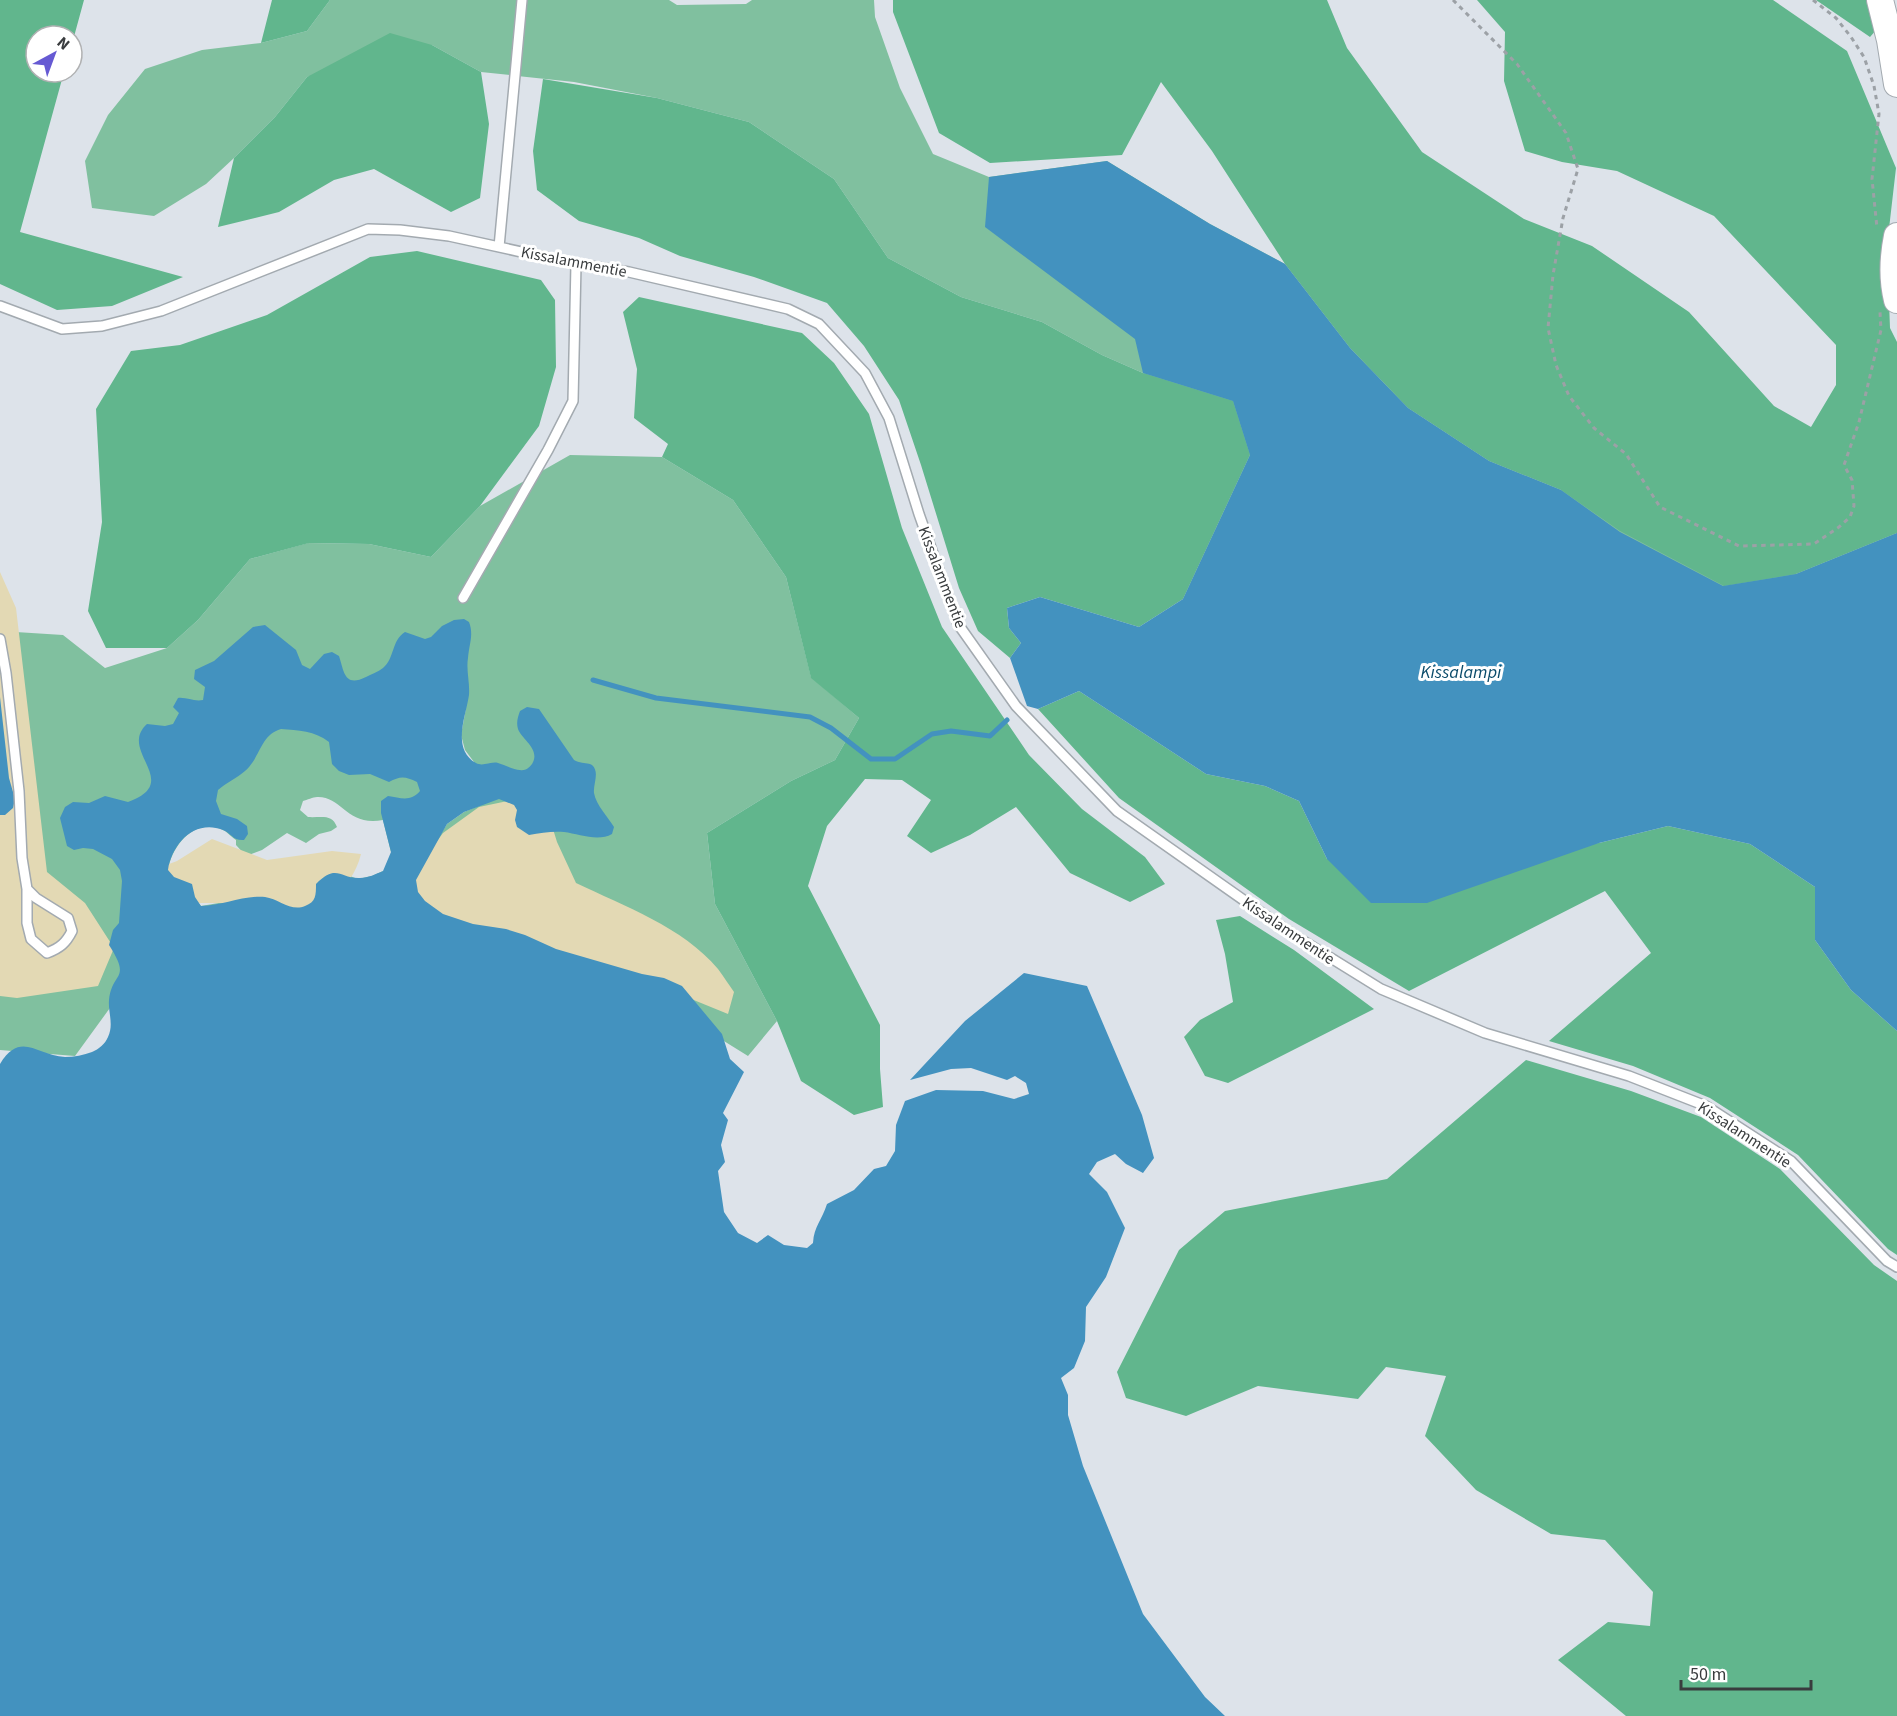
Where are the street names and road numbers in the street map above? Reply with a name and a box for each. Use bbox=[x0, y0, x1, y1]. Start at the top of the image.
street label: Kissalammentie bbox=[519, 241, 629, 283]
street label: Kissalammentie bbox=[913, 523, 972, 631]
street label: Kissalammentie bbox=[1238, 892, 1339, 970]
street label: Kissalammentie bbox=[1693, 1096, 1795, 1173]

